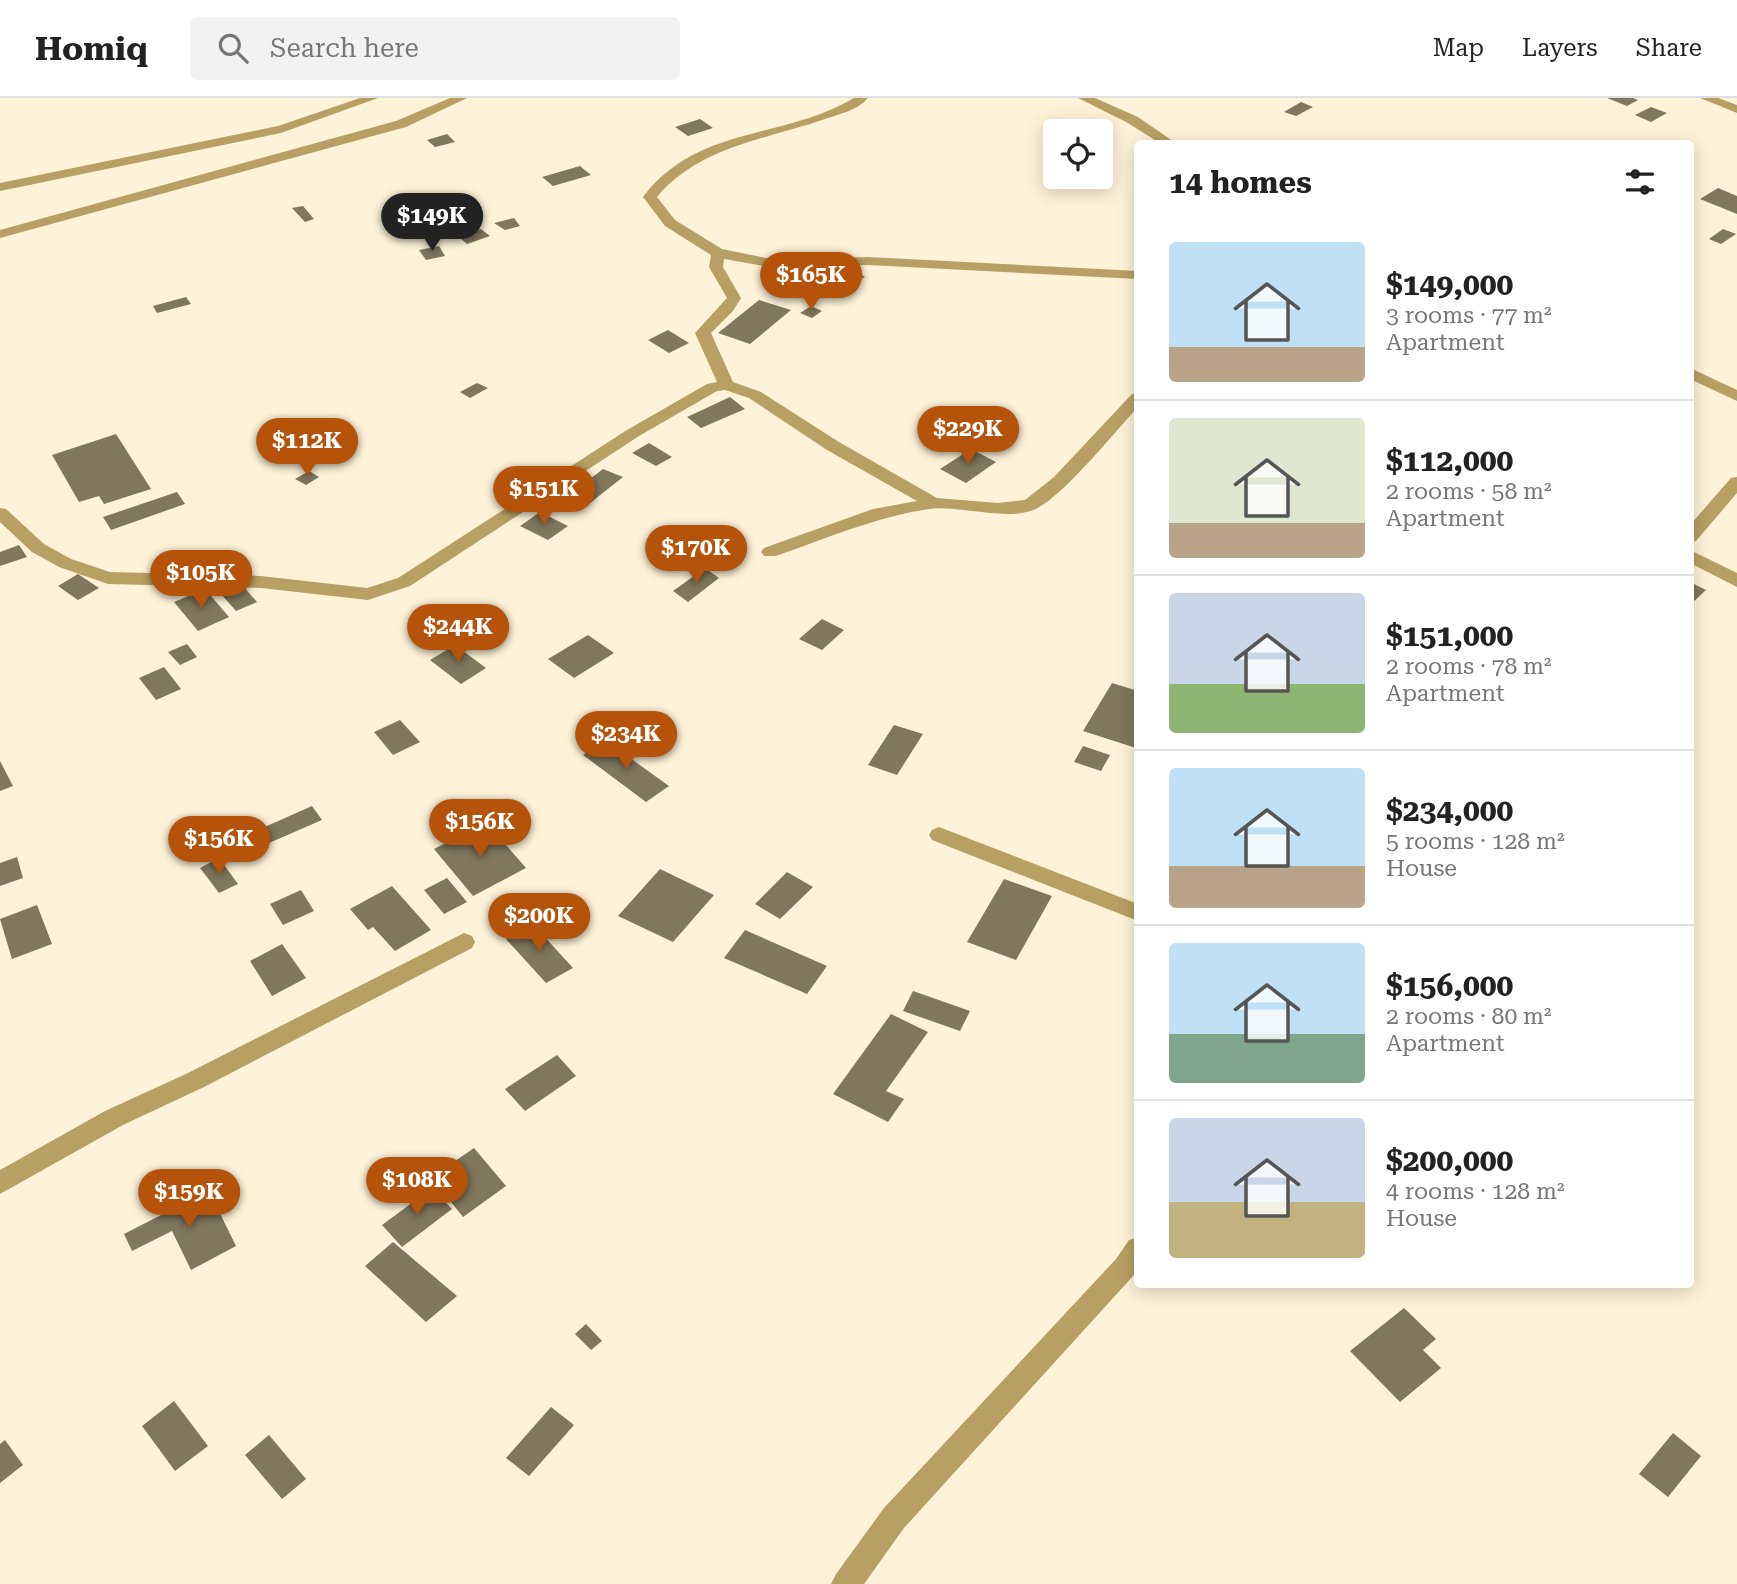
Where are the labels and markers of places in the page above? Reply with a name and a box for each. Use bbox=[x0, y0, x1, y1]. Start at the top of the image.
pin: $149K bbox=[383, 194, 481, 253]
pin: $165K bbox=[762, 252, 860, 312]
pin: $229K bbox=[919, 406, 1017, 466]
pin: $112K bbox=[258, 418, 356, 478]
pin: $151K bbox=[495, 466, 593, 526]
pin: $170K bbox=[647, 526, 745, 585]
pin: $105K bbox=[152, 550, 250, 610]
pin: $244K bbox=[409, 604, 507, 664]
pin: $234K bbox=[577, 712, 675, 771]
pin: $156K bbox=[431, 800, 529, 859]
pin: $156K bbox=[170, 816, 268, 876]
pin: $200K bbox=[490, 894, 588, 953]
pin: $108K bbox=[368, 1158, 466, 1217]
pin: $159K bbox=[140, 1170, 238, 1229]

